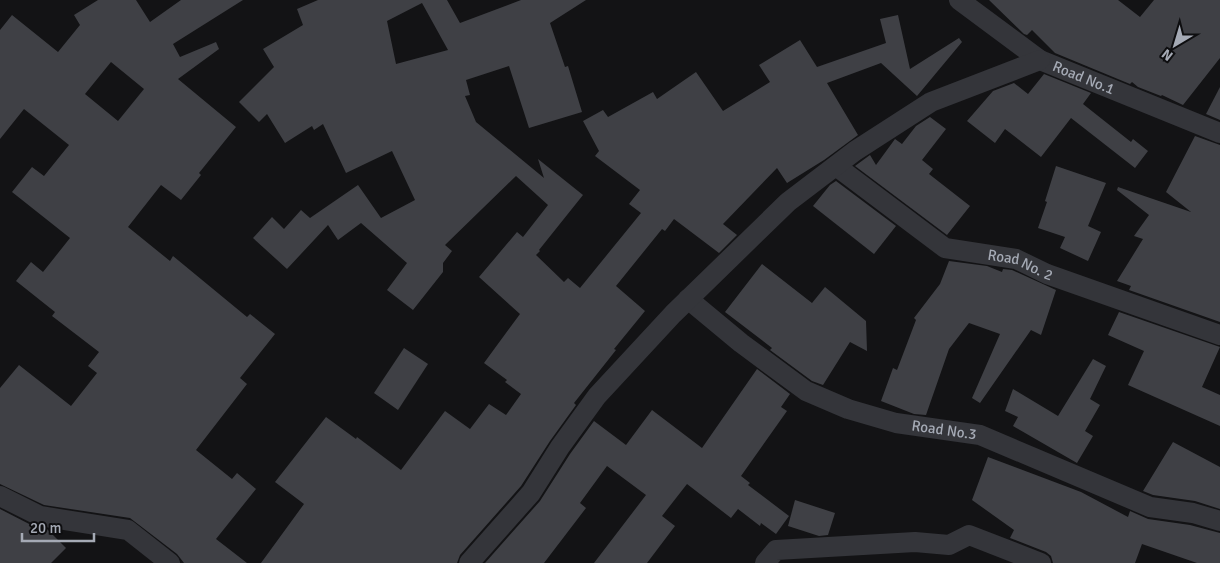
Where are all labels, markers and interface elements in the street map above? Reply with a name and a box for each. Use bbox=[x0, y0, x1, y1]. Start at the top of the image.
north arrow bbox=[1150, 20, 1200, 70]
text: N bbox=[1158, 45, 1176, 65]
street label: Road No.1 bbox=[1050, 57, 1117, 98]
street label: Road No. 2 bbox=[986, 246, 1055, 284]
street label: Road No.3 bbox=[911, 416, 978, 443]
scale bar bbox=[22, 510, 95, 542]
text: 20 m bbox=[30, 519, 61, 537]

